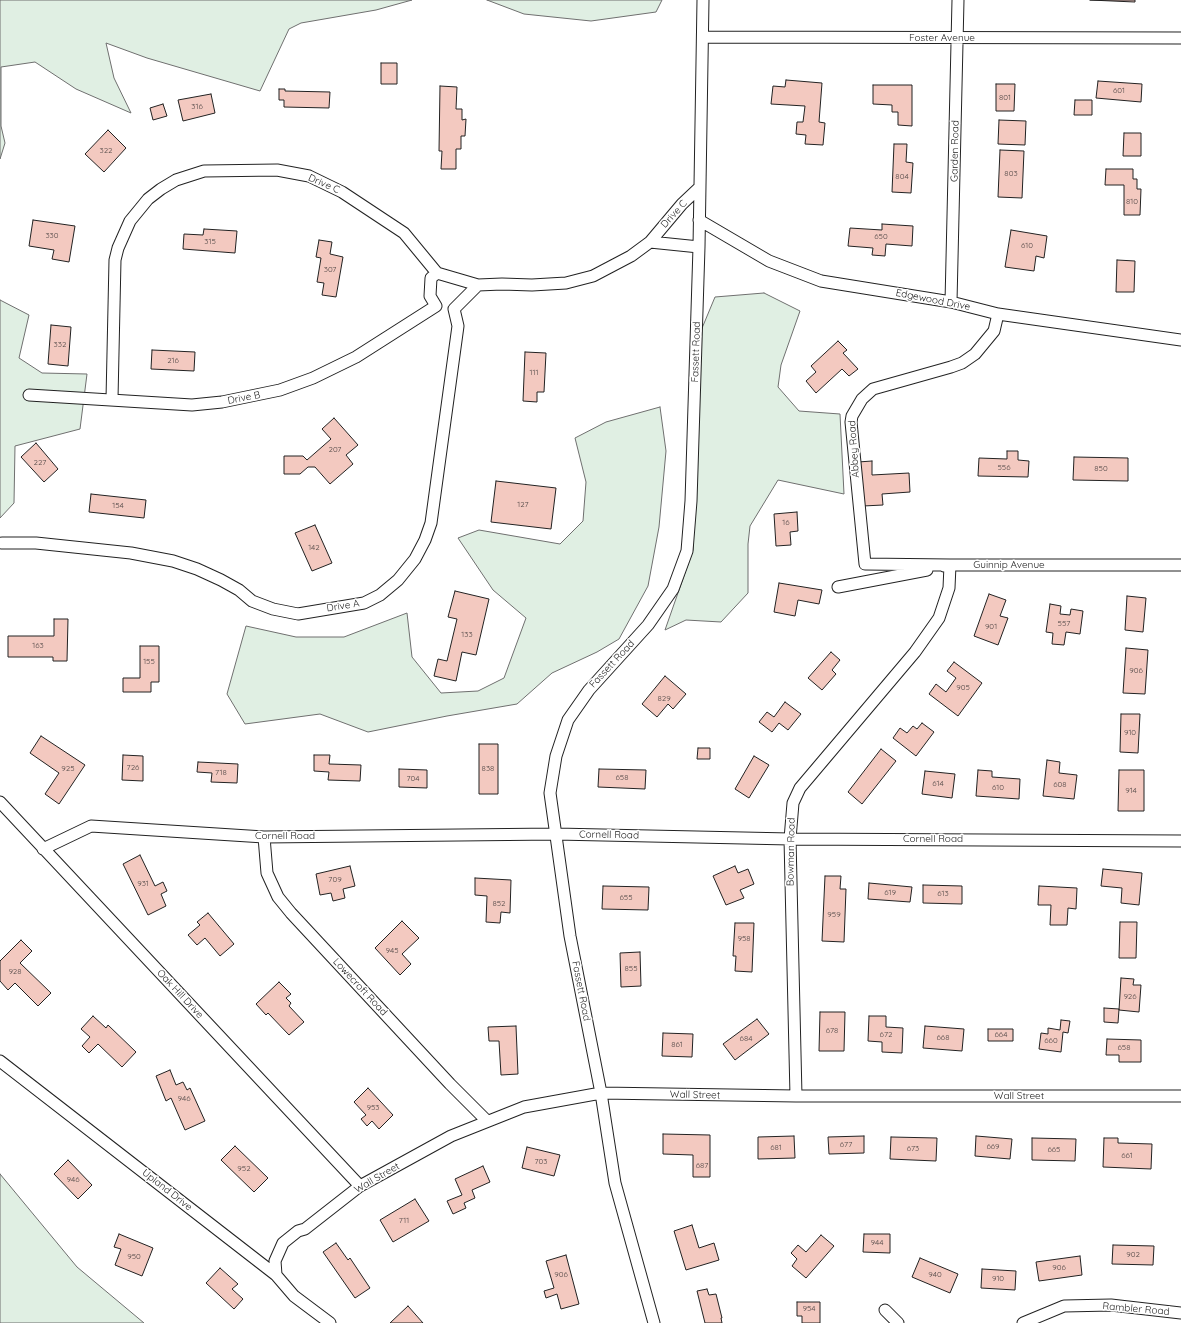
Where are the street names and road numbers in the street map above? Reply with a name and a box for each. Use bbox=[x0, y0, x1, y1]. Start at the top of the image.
street label: Foster Avenue bbox=[909, 32, 975, 44]
street label: Garden Road bbox=[948, 120, 962, 182]
street label: Drive C bbox=[306, 172, 342, 196]
street label: Drive C bbox=[658, 198, 690, 230]
street label: Edgewood Drive bbox=[895, 287, 971, 313]
street label: Fassett Road bbox=[689, 321, 703, 383]
street label: Drive B bbox=[227, 389, 261, 407]
street label: Abbey Road bbox=[846, 420, 862, 478]
street label: Guinnip Avenue bbox=[973, 559, 1045, 571]
street label: Drive A bbox=[326, 597, 360, 615]
street label: Fassett Road bbox=[587, 638, 637, 690]
street label: Bowman Road bbox=[784, 818, 798, 886]
street label: Cornell Road bbox=[579, 828, 639, 842]
street label: Cornell Road bbox=[255, 830, 315, 842]
street label: Cornell Road bbox=[903, 833, 963, 845]
street label: Lowecroft Road bbox=[330, 956, 390, 1018]
street label: Fassett Road bbox=[569, 960, 593, 1022]
street label: Oak Hill Drive bbox=[154, 967, 206, 1021]
street label: Wall Street bbox=[670, 1089, 720, 1101]
street label: Wall Street bbox=[994, 1090, 1044, 1102]
street label: Wall Street bbox=[352, 1160, 402, 1196]
street label: Upland Drive bbox=[140, 1167, 194, 1213]
street label: Rambler Road bbox=[1102, 1300, 1170, 1318]

